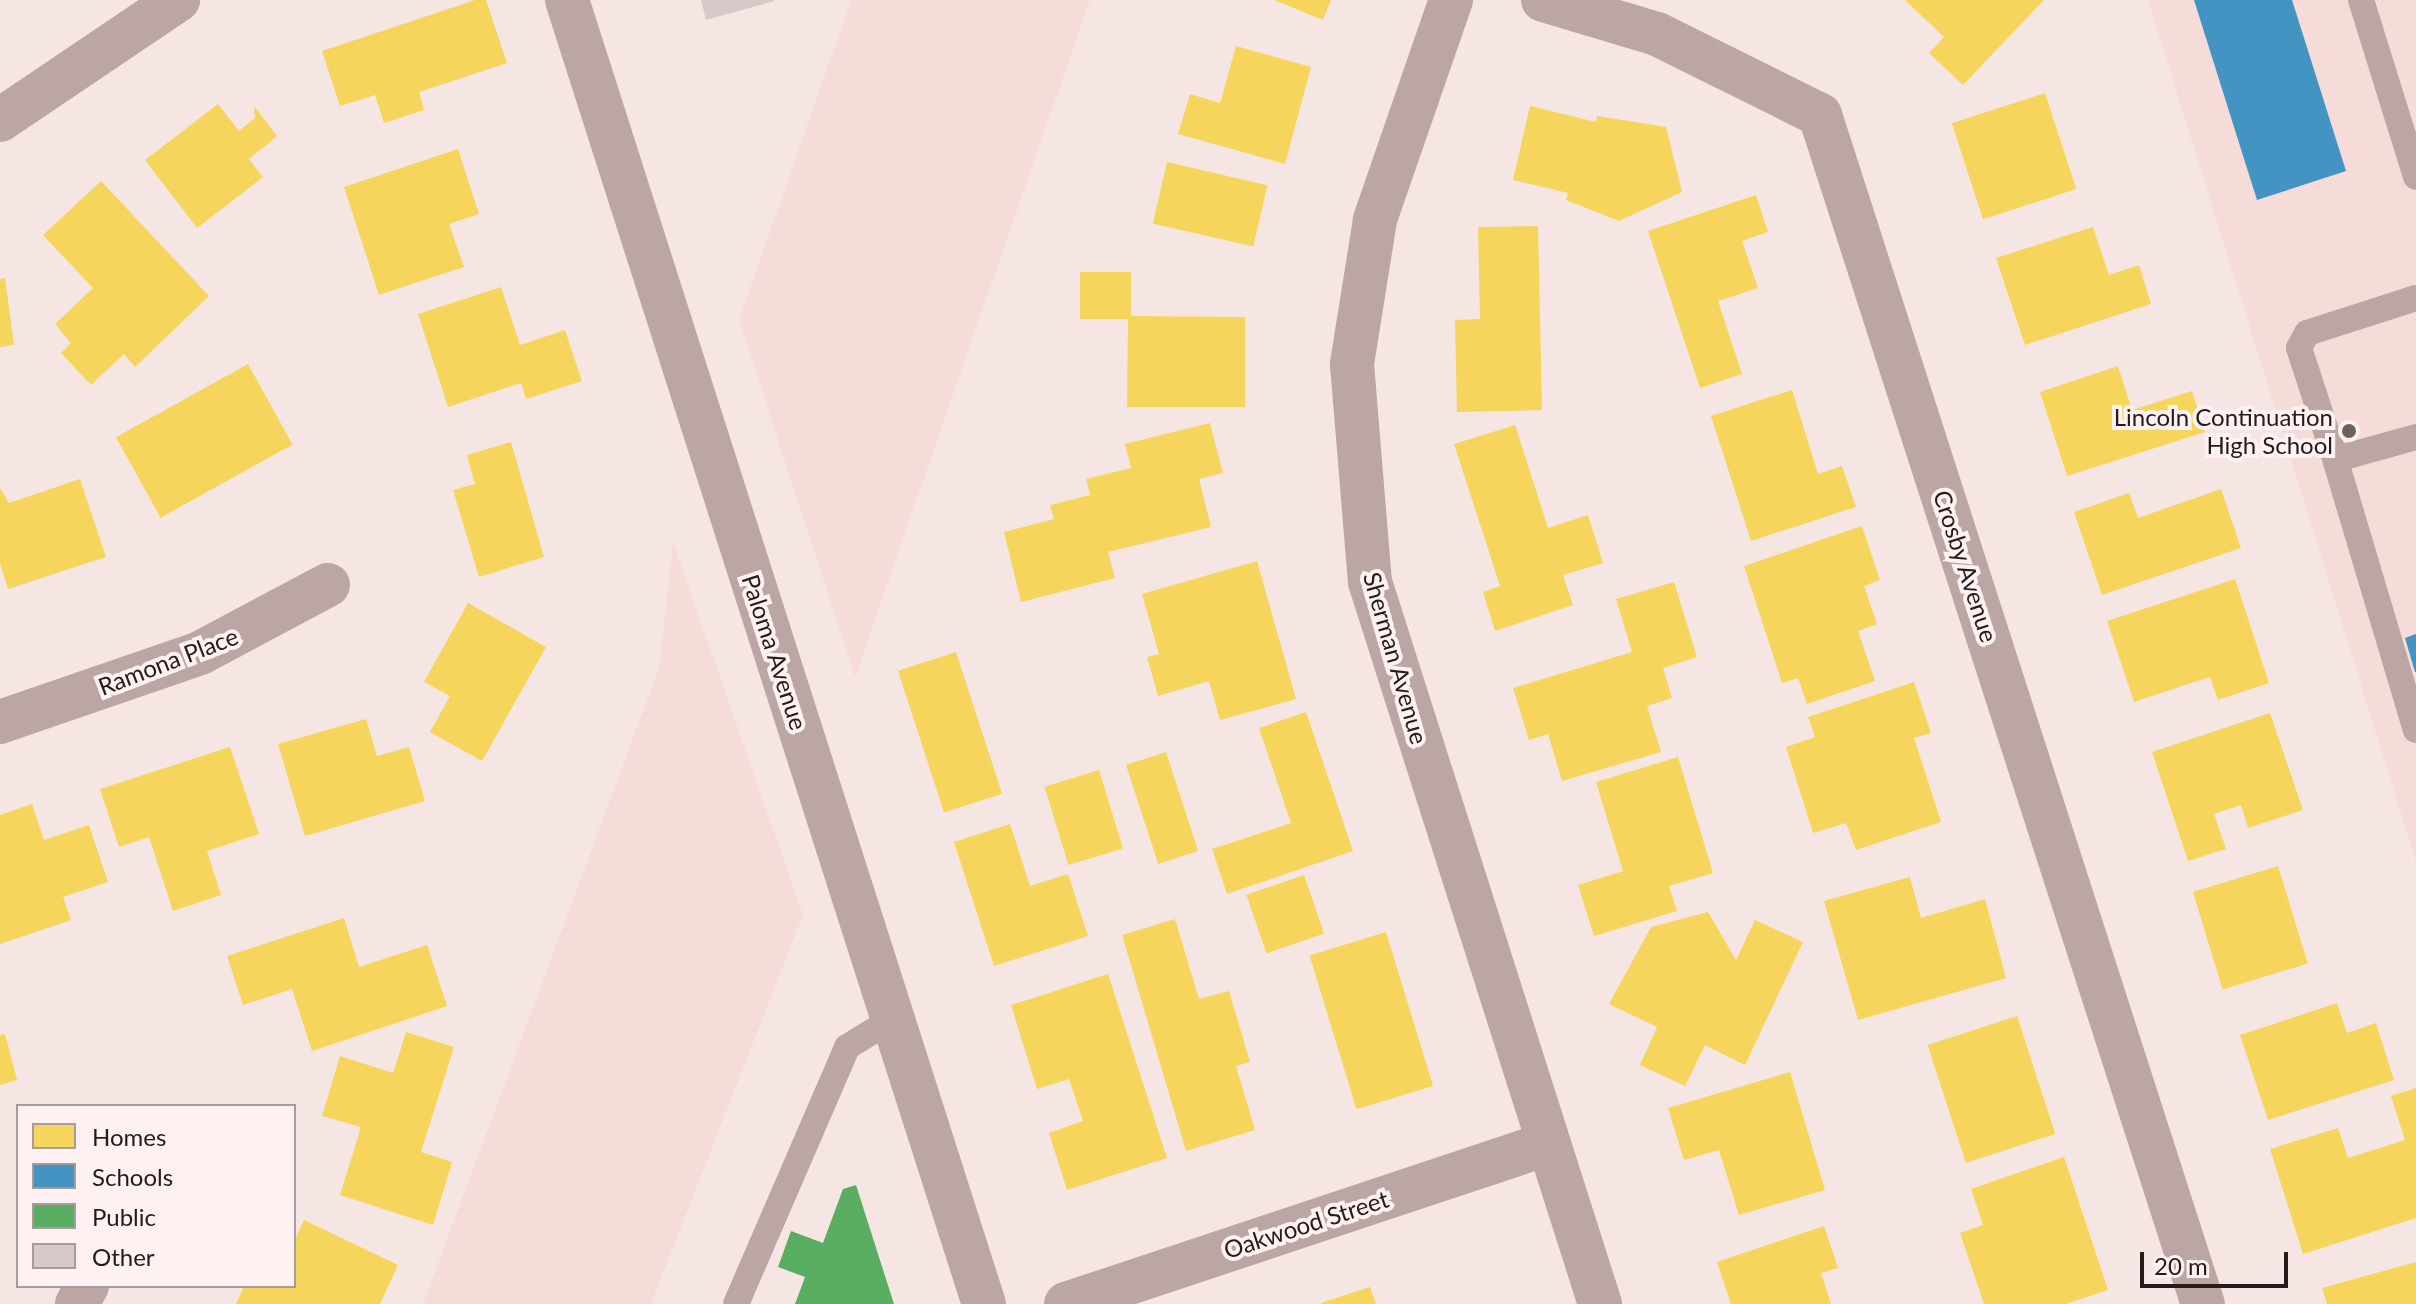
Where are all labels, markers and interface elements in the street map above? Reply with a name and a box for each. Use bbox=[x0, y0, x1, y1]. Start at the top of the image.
place label: Lincoln Continuation High School bbox=[2114, 403, 2333, 459]
marker: Lincoln Continuation High School bbox=[2340, 422, 2358, 440]
street label: Crosby Avenue bbox=[1928, 486, 2004, 646]
street label: Sherman Avenue bbox=[1358, 568, 1434, 748]
street label: Paloma Avenue bbox=[736, 570, 814, 734]
street label: Ramona Place bbox=[94, 621, 242, 701]
legend bbox=[16, 1104, 296, 1288]
text: Homes bbox=[92, 1122, 166, 1151]
text: Schools bbox=[92, 1162, 173, 1191]
street label: Oakwood Street bbox=[1220, 1184, 1392, 1264]
text: Public bbox=[92, 1202, 156, 1231]
scale bar bbox=[2144, 1236, 2292, 1286]
text: Other bbox=[92, 1242, 155, 1271]
text: 20 m bbox=[2154, 1251, 2208, 1280]

